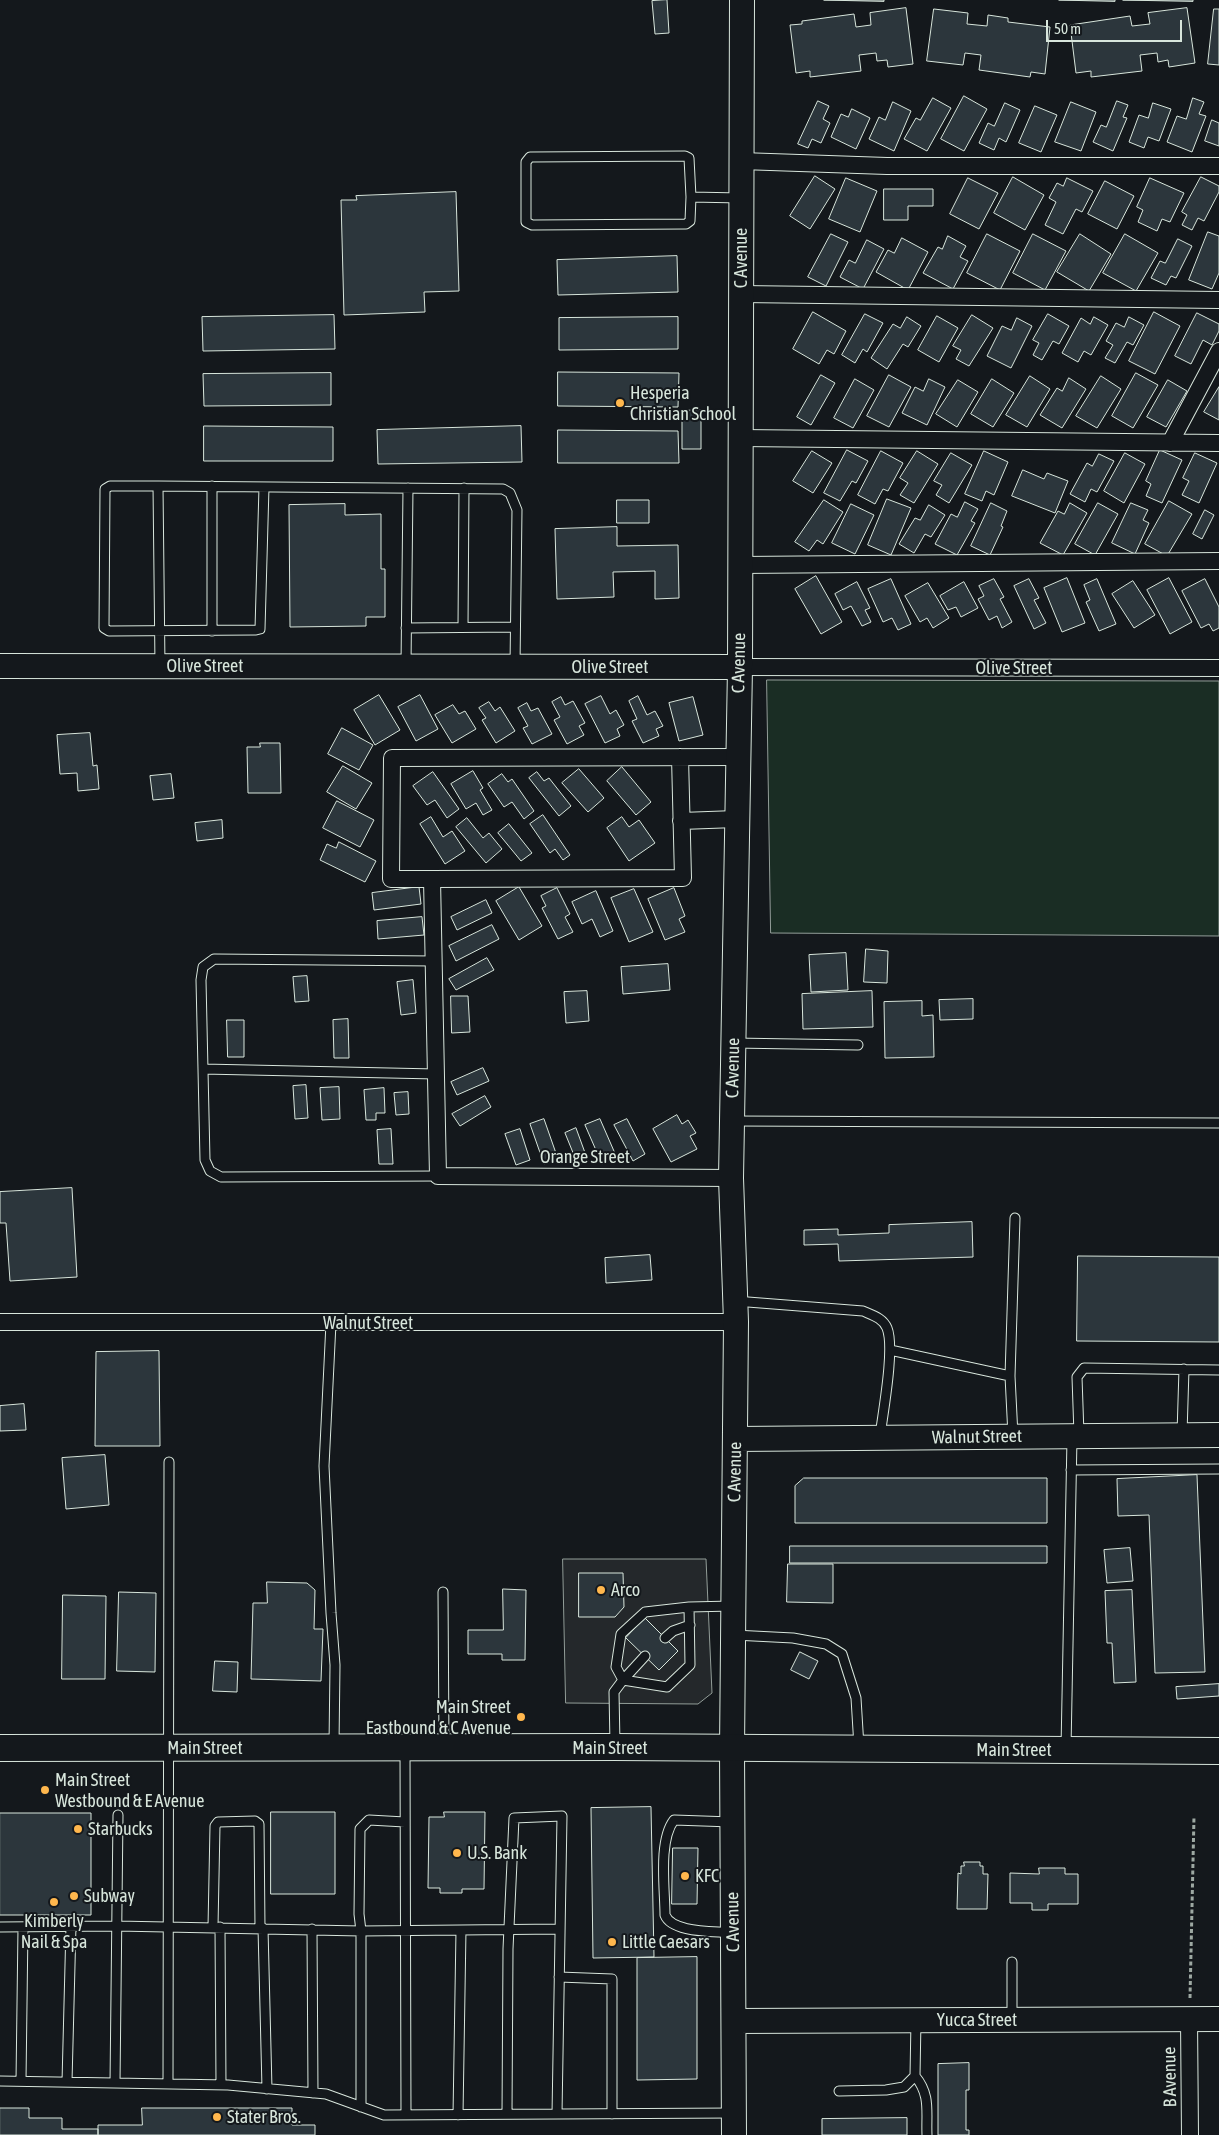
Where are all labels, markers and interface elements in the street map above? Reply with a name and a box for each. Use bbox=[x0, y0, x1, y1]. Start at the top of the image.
scale bar bbox=[1049, 10, 1185, 42]
text: 50 m bbox=[1054, 20, 1081, 37]
street label: C Avenue bbox=[730, 228, 752, 288]
place label: Hesperia Christian School bbox=[630, 382, 736, 424]
marker: Hesperia Christian School bbox=[614, 397, 626, 409]
street label: C Avenue bbox=[728, 633, 750, 693]
street label: Olive Street bbox=[167, 655, 243, 677]
street label: Olive Street bbox=[572, 656, 648, 678]
street label: Olive Street bbox=[976, 657, 1052, 679]
street label: C Avenue bbox=[722, 1038, 744, 1098]
street label: Orange Street bbox=[540, 1146, 630, 1168]
street label: Walnut Street bbox=[323, 1312, 413, 1334]
street label: Walnut Street bbox=[932, 1425, 1022, 1449]
street label: C Avenue bbox=[724, 1442, 746, 1502]
place label: Arco bbox=[611, 1579, 640, 1601]
marker: Arco bbox=[595, 1584, 607, 1596]
place label: Main Street Eastbound & C Avenue bbox=[366, 1696, 511, 1738]
marker: Main Street Eastbound & C Avenue bbox=[515, 1711, 527, 1723]
street label: Main Street bbox=[167, 1737, 243, 1759]
street label: Main Street bbox=[572, 1737, 648, 1759]
street label: Main Street bbox=[976, 1739, 1052, 1761]
place label: Main Street Westbound & E Avenue bbox=[55, 1769, 204, 1812]
marker: Main Street Westbound & E Avenue bbox=[39, 1784, 51, 1796]
place label: Starbucks bbox=[88, 1818, 153, 1840]
marker: Starbucks bbox=[72, 1823, 84, 1835]
place label: U.S. Bank bbox=[467, 1842, 527, 1864]
marker: U.S. Bank bbox=[451, 1847, 463, 1859]
place label: KFC bbox=[695, 1865, 719, 1887]
marker: KFC bbox=[679, 1870, 691, 1882]
place label: Subway bbox=[84, 1885, 135, 1907]
marker: Subway bbox=[68, 1890, 80, 1902]
street label: C Avenue bbox=[722, 1892, 744, 1952]
marker: Kimberly Nail & Spa bbox=[48, 1896, 60, 1908]
place label: Kimberly Nail & Spa bbox=[21, 1910, 87, 1952]
place label: Little Caesars bbox=[622, 1931, 710, 1953]
marker: Little Caesars bbox=[606, 1936, 618, 1948]
street label: Yucca Street bbox=[937, 2009, 1017, 2031]
street label: B Avenue bbox=[1159, 2046, 1181, 2108]
place label: Stater Bros. bbox=[227, 2106, 301, 2128]
marker: Stater Bros. bbox=[211, 2111, 223, 2123]

